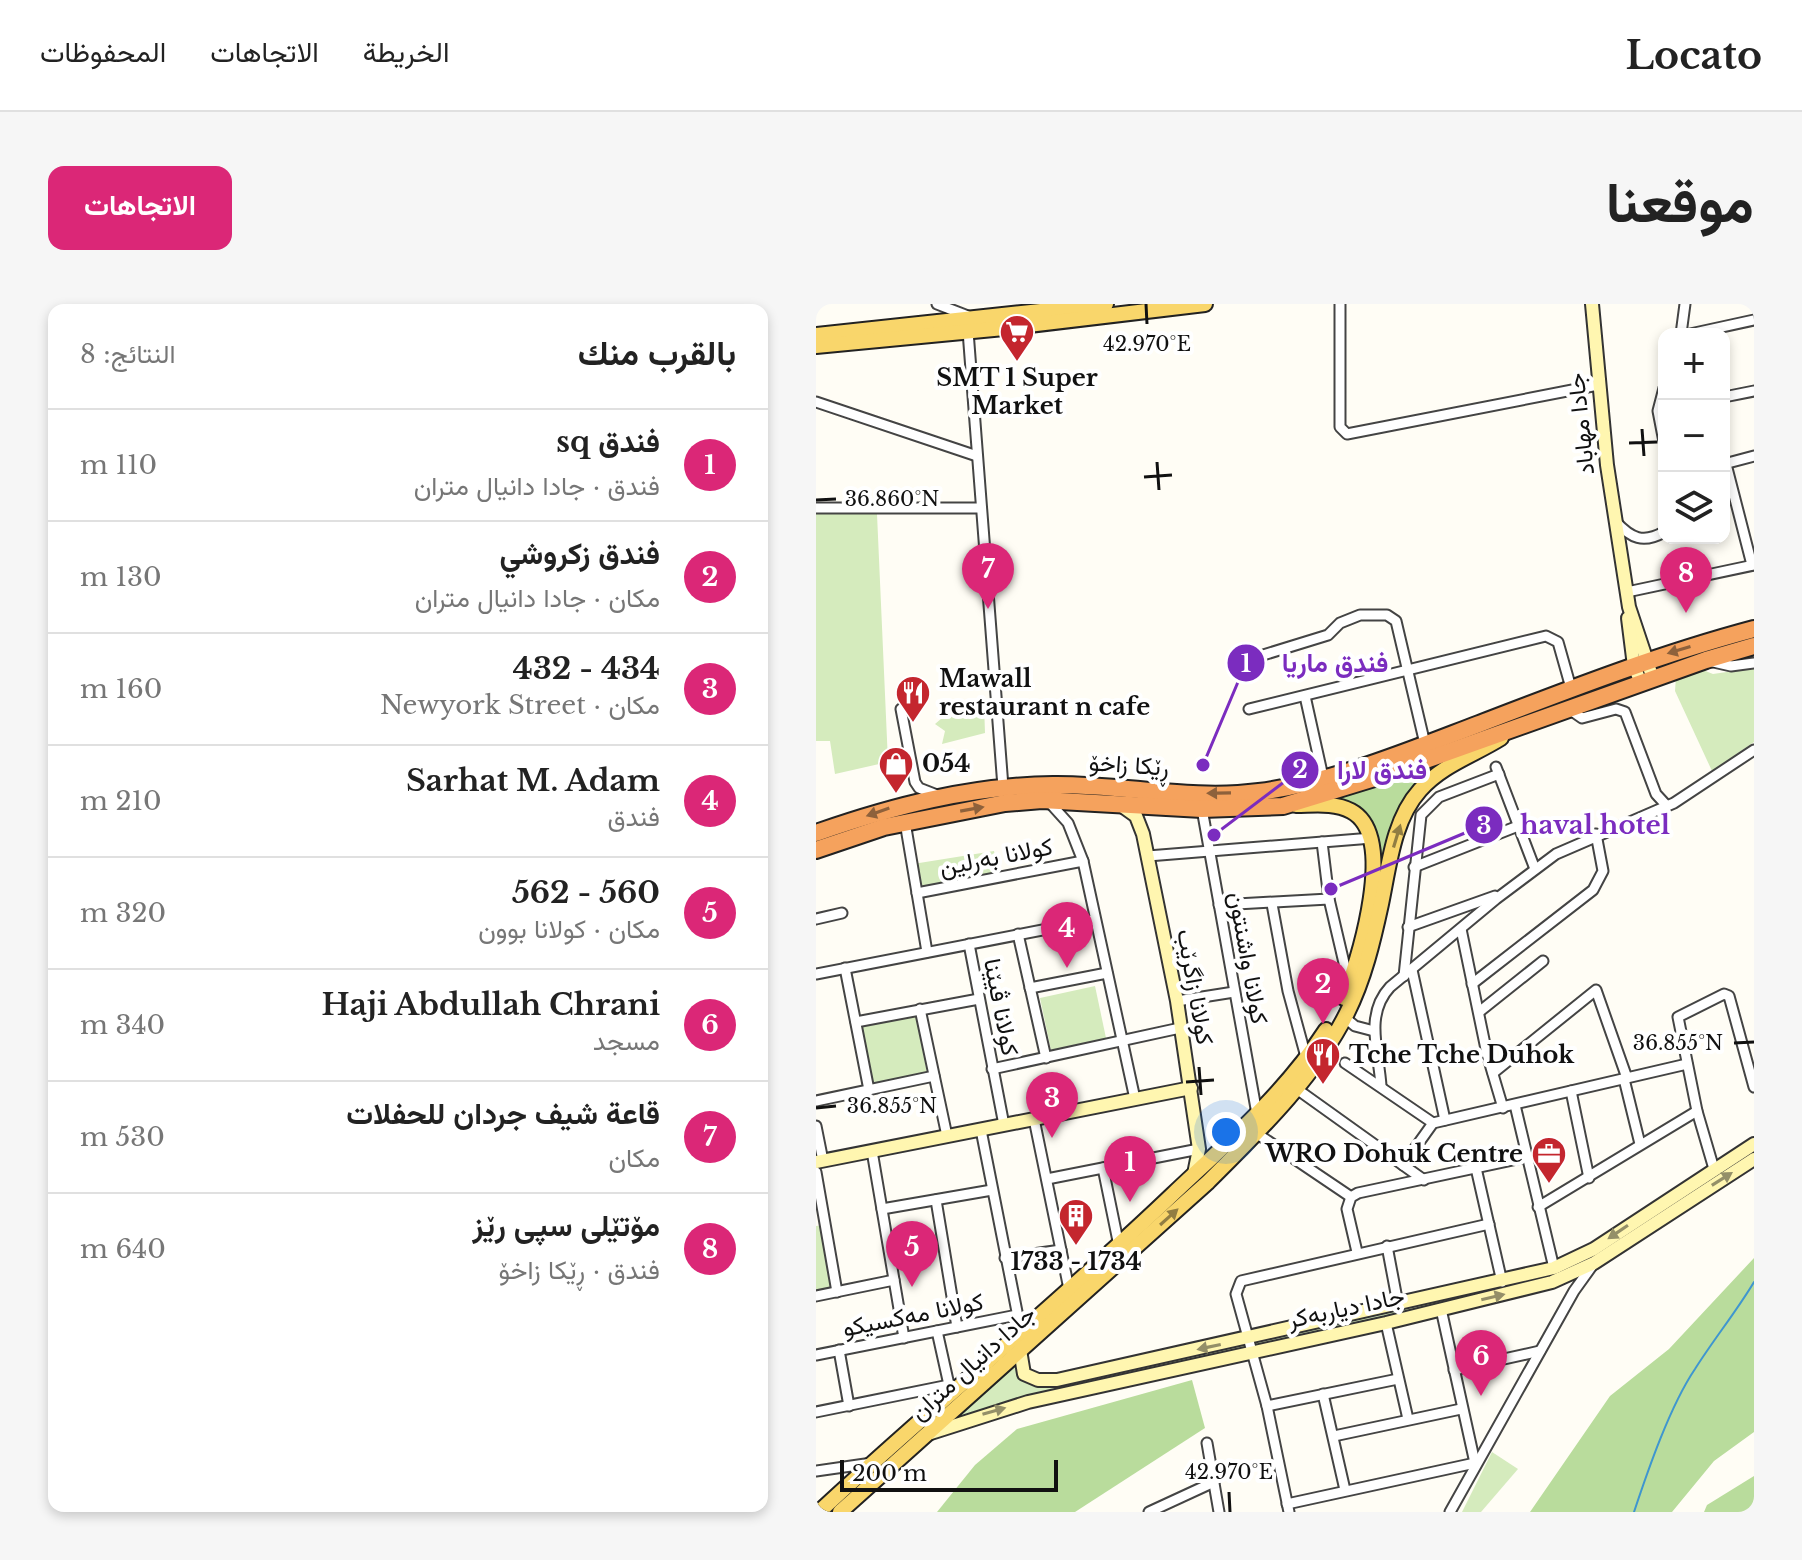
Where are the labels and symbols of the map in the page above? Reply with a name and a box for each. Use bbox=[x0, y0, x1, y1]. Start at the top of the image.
supermarket icon: SMT 1 Super Market bbox=[998, 313, 1036, 363]
text: 42.970°E bbox=[1103, 332, 1191, 356]
place label: SMT 1 Super Market bbox=[936, 363, 1098, 420]
street label: جادا مهاباد bbox=[1561, 372, 1601, 476]
text: 36.860°N bbox=[845, 487, 939, 511]
pin: 7 bbox=[962, 543, 1014, 609]
pin: 8 bbox=[1660, 547, 1712, 613]
callout: فندق ماريا bbox=[1226, 638, 1404, 688]
one-way arrow bbox=[1667, 645, 1691, 657]
text: فندق ماريا bbox=[1282, 647, 1388, 679]
text: 1 bbox=[1241, 649, 1251, 678]
place label: Mawall restaurant n cafe bbox=[939, 664, 1150, 721]
restaurant icon: Mawall restaurant n cafe bbox=[894, 674, 932, 724]
shop icon: 054 bbox=[877, 745, 915, 795]
callout: فندق لارا bbox=[1280, 745, 1443, 795]
street label: ڕێکا زاخۆ bbox=[1088, 747, 1170, 787]
place label: 054 bbox=[922, 749, 970, 778]
text: فندق لارا bbox=[1337, 754, 1427, 786]
text: 2 bbox=[1292, 755, 1308, 784]
one-way arrow bbox=[1206, 787, 1231, 799]
callout: haval hotel bbox=[1464, 800, 1686, 850]
one-way arrow bbox=[960, 802, 985, 814]
one-way arrow bbox=[866, 806, 890, 818]
text: haval hotel bbox=[1520, 809, 1670, 841]
text: 3 bbox=[1476, 811, 1492, 840]
one-way arrow bbox=[1391, 824, 1403, 848]
street label: كولانا بەرلین bbox=[937, 831, 1055, 883]
street label: كولانا واشنتون bbox=[1222, 890, 1274, 1026]
pin: 4 bbox=[1041, 902, 1093, 968]
street label: كولانا زاگرێب bbox=[1170, 927, 1220, 1047]
street label: كولانا ڤیێنا bbox=[977, 956, 1025, 1058]
pin: 2 bbox=[1297, 958, 1349, 1024]
text: 36.855°N bbox=[1633, 1031, 1723, 1055]
restaurant icon: Tche Tche Duhok bbox=[1304, 1036, 1342, 1086]
place label: Tche Tche Duhok bbox=[1349, 1040, 1575, 1069]
pin: 3 bbox=[1026, 1072, 1078, 1138]
text: 36.855°N bbox=[847, 1094, 937, 1118]
your location bbox=[1206, 1112, 1246, 1152]
office icon: WRO Dohuk Centre bbox=[1530, 1135, 1568, 1185]
pin: 1 bbox=[1104, 1136, 1156, 1202]
place label: WRO Dohuk Centre bbox=[1264, 1139, 1523, 1168]
one-way arrow bbox=[1711, 1173, 1733, 1187]
building icon: 1733 - 1734 bbox=[1057, 1197, 1095, 1247]
one-way arrow bbox=[1158, 1209, 1178, 1226]
pin: 5 bbox=[886, 1221, 938, 1287]
one-way arrow bbox=[1608, 1224, 1629, 1239]
place label: 1733 - 1734 bbox=[1010, 1247, 1142, 1276]
street label: جادا دیاربه‌كر bbox=[1284, 1281, 1407, 1335]
street label: كولانا مەکسیکو bbox=[840, 1287, 986, 1343]
one-way arrow bbox=[1481, 1290, 1506, 1303]
street label: جادا دانيال متران bbox=[904, 1299, 1042, 1427]
pin: 6 bbox=[1455, 1330, 1507, 1396]
one-way arrow bbox=[1196, 1341, 1221, 1354]
one-way arrow bbox=[982, 1404, 1006, 1417]
scale bar bbox=[840, 1456, 1058, 1492]
text: 42.970°E bbox=[1185, 1460, 1273, 1484]

